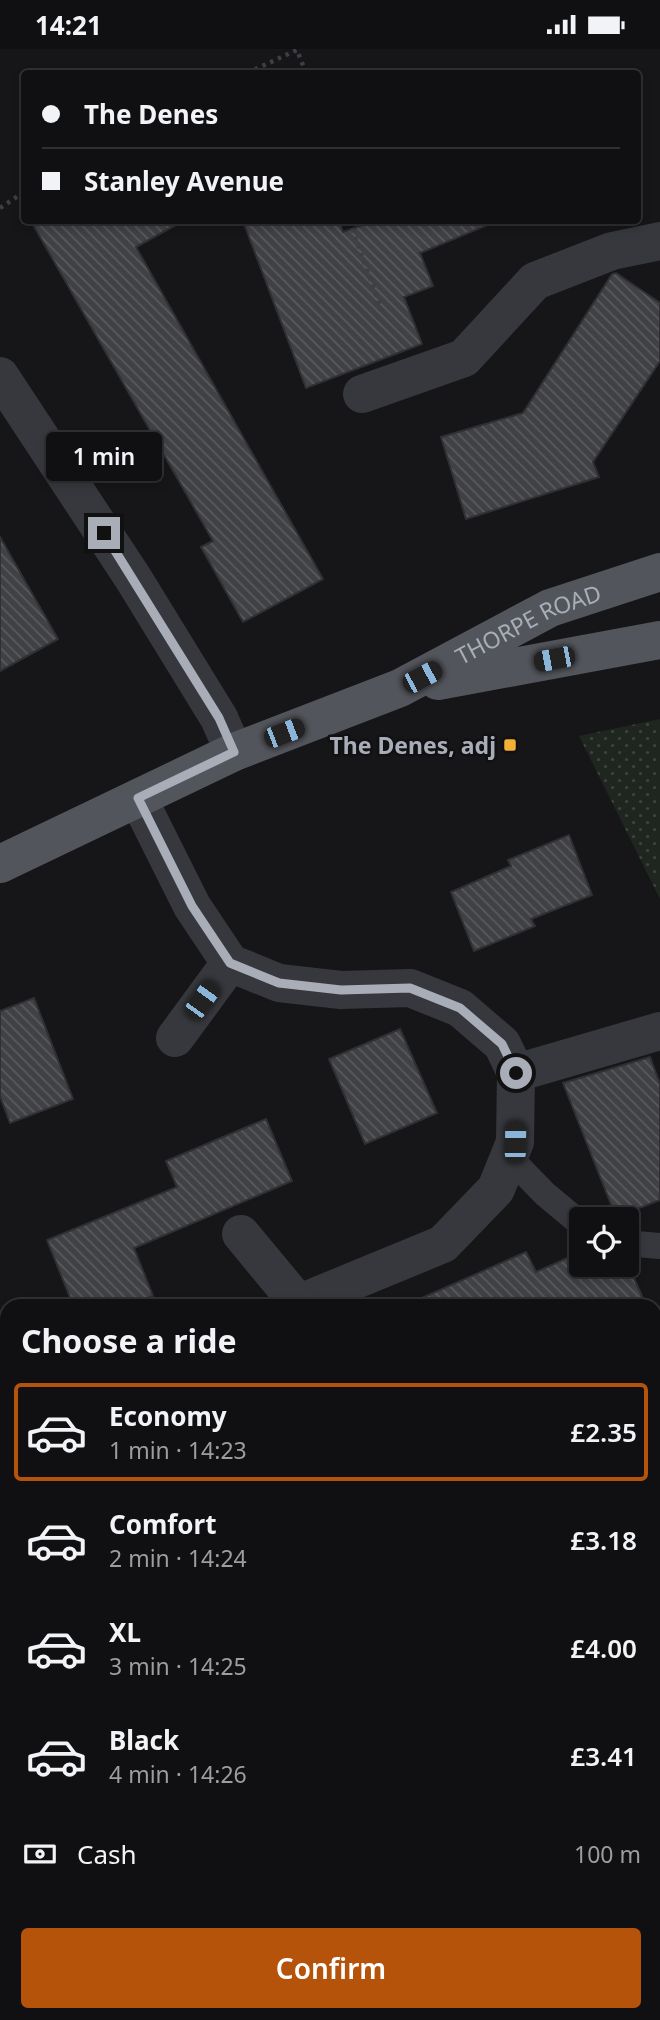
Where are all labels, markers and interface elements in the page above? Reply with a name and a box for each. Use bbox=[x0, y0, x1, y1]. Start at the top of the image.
text: 14:21 bbox=[35, 7, 102, 43]
text: The Denes bbox=[84, 96, 218, 132]
text: Stanley Avenue bbox=[84, 163, 284, 199]
callout: 1 min bbox=[46, 431, 162, 481]
text: 1 min bbox=[73, 440, 135, 472]
route end bbox=[88, 517, 120, 549]
street label: THORPE ROAD bbox=[449, 576, 605, 672]
car bbox=[532, 645, 577, 673]
car bbox=[399, 658, 446, 696]
car bbox=[261, 716, 308, 750]
place label: The Denes, adj bbox=[330, 729, 496, 761]
marker: The Denes, adj bbox=[502, 737, 518, 753]
car bbox=[182, 977, 223, 1023]
route start bbox=[500, 1057, 532, 1089]
car bbox=[505, 1121, 526, 1163]
map controls bbox=[569, 1207, 639, 1277]
button: locate bbox=[569, 1207, 639, 1277]
text: Choose a ride bbox=[21, 1319, 237, 1362]
text: Economy bbox=[109, 1398, 227, 1434]
icon: car bbox=[25, 1401, 88, 1464]
text: £2.35 bbox=[570, 1414, 637, 1450]
text: 1 min · 14:23 bbox=[109, 1434, 247, 1466]
text: Comfort bbox=[109, 1506, 217, 1542]
icon: car bbox=[25, 1509, 88, 1572]
text: £3.18 bbox=[570, 1522, 637, 1558]
text: 2 min · 14:24 bbox=[109, 1542, 247, 1574]
text: XL bbox=[109, 1614, 141, 1650]
icon: car bbox=[25, 1617, 88, 1680]
text: £4.00 bbox=[570, 1630, 637, 1666]
text: 3 min · 14:25 bbox=[109, 1650, 247, 1682]
text: Black bbox=[109, 1722, 179, 1758]
icon: car bbox=[25, 1725, 88, 1788]
text: £3.41 bbox=[570, 1738, 637, 1774]
text: 4 min · 14:26 bbox=[109, 1758, 247, 1790]
icon: cash bbox=[21, 1835, 59, 1873]
text: Cash bbox=[77, 1836, 137, 1872]
text: 100 m bbox=[574, 1838, 641, 1870]
button: Confirm bbox=[21, 1928, 641, 2008]

